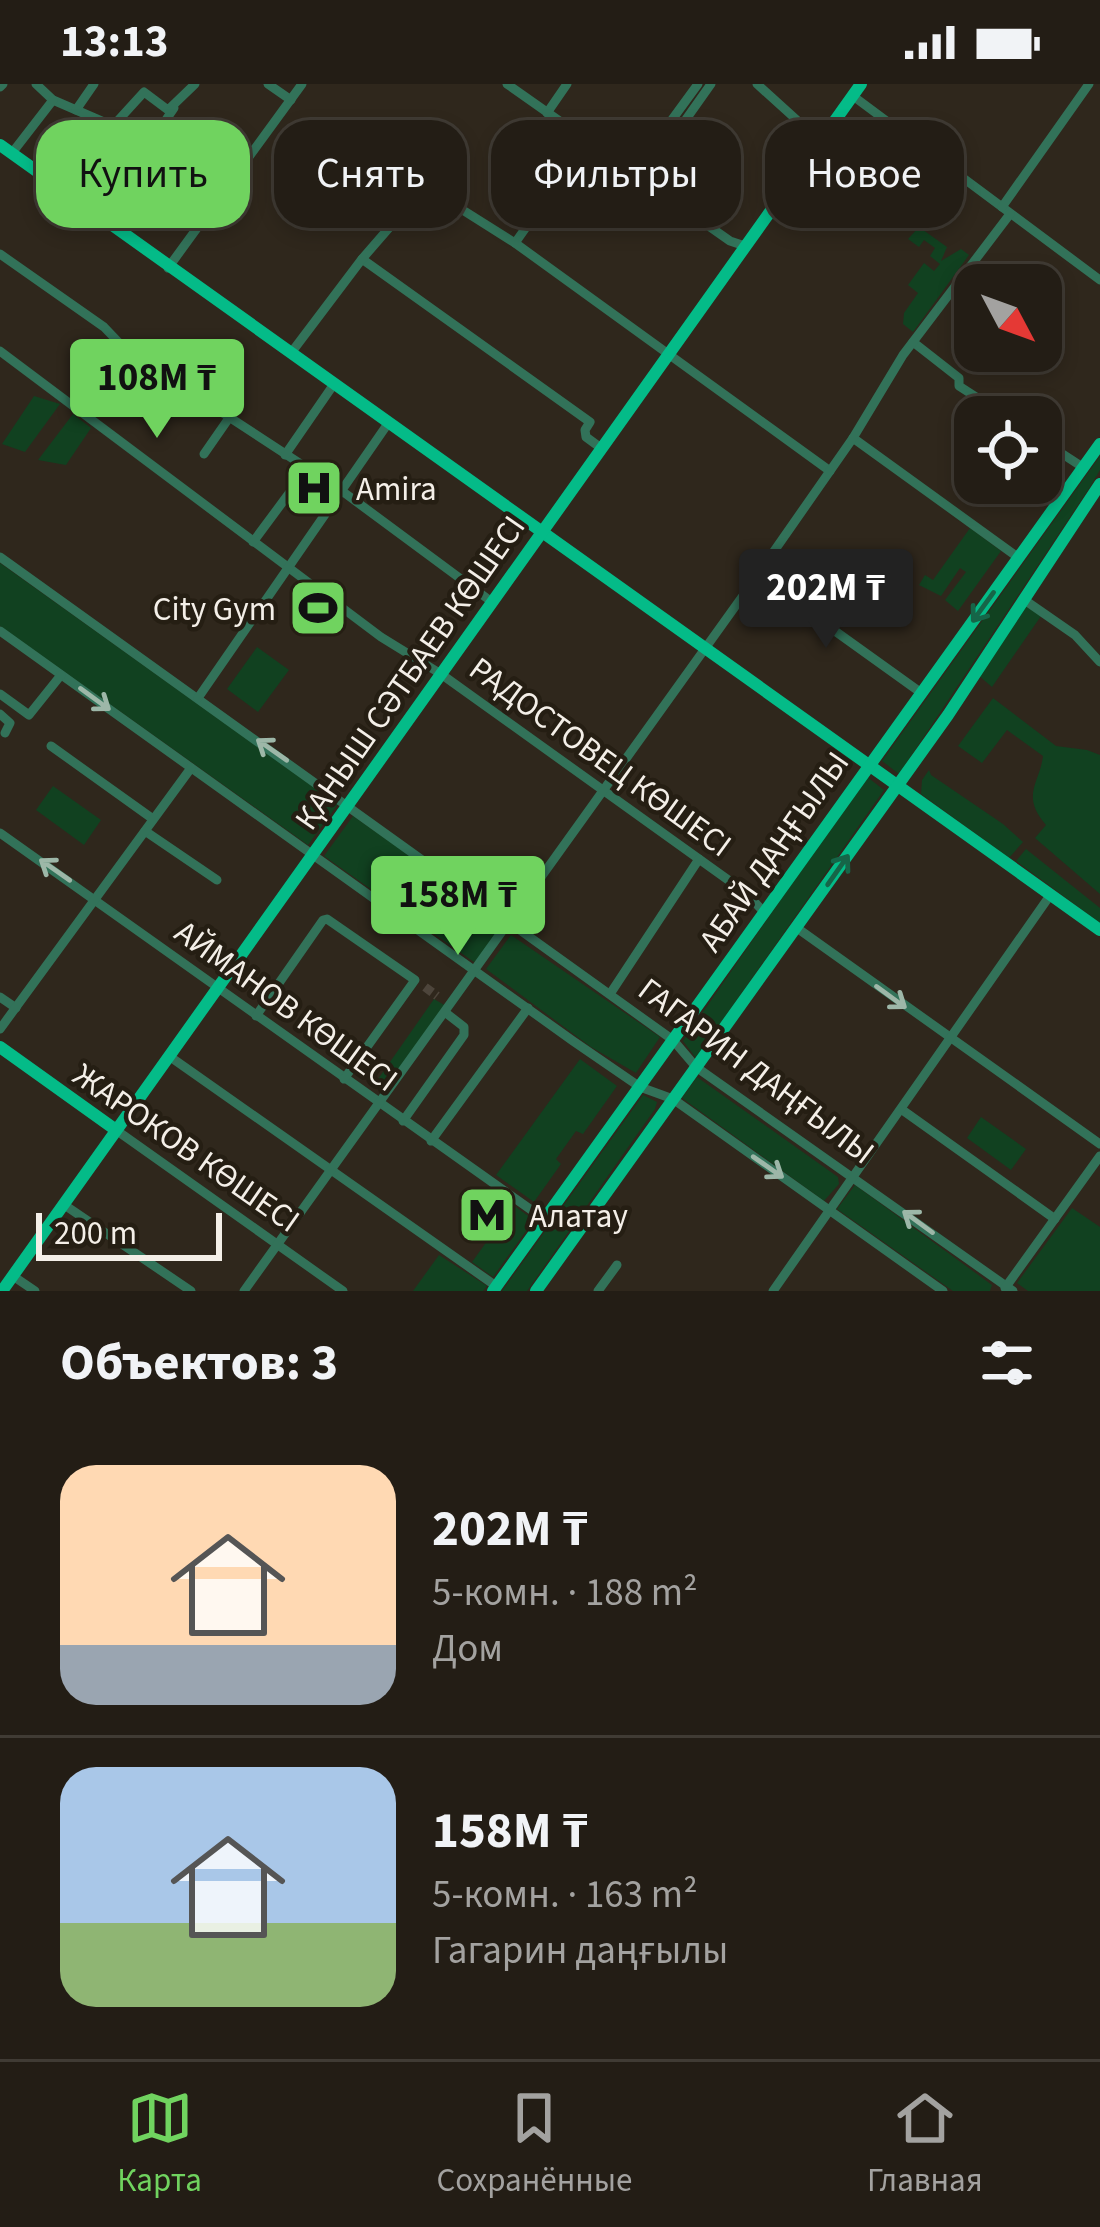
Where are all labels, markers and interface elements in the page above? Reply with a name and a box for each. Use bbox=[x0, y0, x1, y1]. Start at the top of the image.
text: 13:13 bbox=[60, 10, 169, 74]
chip: Купить bbox=[36, 120, 250, 228]
chip: Снять bbox=[274, 120, 467, 228]
chip: Фильтры bbox=[491, 120, 741, 228]
chip: Новое bbox=[765, 120, 964, 228]
north arrow bbox=[954, 264, 1062, 372]
map controls bbox=[954, 264, 1062, 504]
pin: 108M ₸ bbox=[59, 339, 255, 441]
text: 108M ₸ bbox=[97, 350, 217, 406]
button: locate bbox=[954, 396, 1062, 504]
hospital icon: Amira bbox=[283, 457, 345, 519]
place label: Amira bbox=[356, 466, 437, 513]
street label: ҚАНЫШ СӘТБАЕВ КӨШЕСІ bbox=[284, 506, 537, 840]
pin: 202M ₸ bbox=[728, 549, 924, 651]
text: 202M ₸ bbox=[766, 560, 886, 616]
sports icon: City Gym bbox=[287, 577, 349, 639]
place label: City Gym bbox=[153, 586, 276, 633]
one-way arrow bbox=[971, 590, 996, 623]
street label: РАДОСТОВЕЦ КӨШЕСІ bbox=[459, 646, 741, 869]
one-way arrow bbox=[78, 686, 111, 711]
one-way arrow bbox=[255, 738, 289, 763]
street label: АБАЙ ДАҢҒЫЛЫ bbox=[688, 742, 861, 961]
one-way arrow bbox=[825, 853, 850, 887]
pin: 158M ₸ bbox=[360, 856, 556, 958]
one-way arrow bbox=[38, 858, 72, 883]
text: 158M ₸ bbox=[398, 867, 518, 923]
street label: АЙМАНОВ КӨШЕСІ bbox=[165, 909, 407, 1103]
street label: ГАГАРИН ДАҢҒЫЛЫ bbox=[628, 967, 884, 1176]
one-way arrow bbox=[874, 984, 907, 1009]
street label: ЖАРОКОВ КӨШЕСІ bbox=[63, 1052, 309, 1244]
one-way arrow bbox=[751, 1154, 784, 1179]
metro station icon: Алатау bbox=[456, 1184, 518, 1246]
place label: Алатау bbox=[529, 1193, 628, 1240]
scale bar bbox=[36, 1207, 222, 1260]
text: 200 m bbox=[54, 1210, 137, 1257]
one-way arrow bbox=[902, 1210, 935, 1236]
text: Объектов: 3 bbox=[60, 1327, 338, 1399]
icon: filters bbox=[974, 1330, 1040, 1396]
text: 202M ₸ bbox=[432, 1493, 589, 1565]
icon: home bbox=[156, 1513, 300, 1657]
text: 5-комн. · 188 m² bbox=[432, 1565, 698, 1621]
text: Дом bbox=[432, 1621, 503, 1677]
text: 158M ₸ bbox=[432, 1795, 589, 1867]
icon: home bbox=[156, 1815, 300, 1959]
text: 5-комн. · 163 m² bbox=[432, 1867, 698, 1923]
text: Гагарин даңғылы bbox=[432, 1923, 728, 1979]
tab: Карта bbox=[117, 2085, 202, 2204]
tab: Сохранённые bbox=[436, 2085, 632, 2204]
tab: Главная bbox=[867, 2085, 983, 2204]

